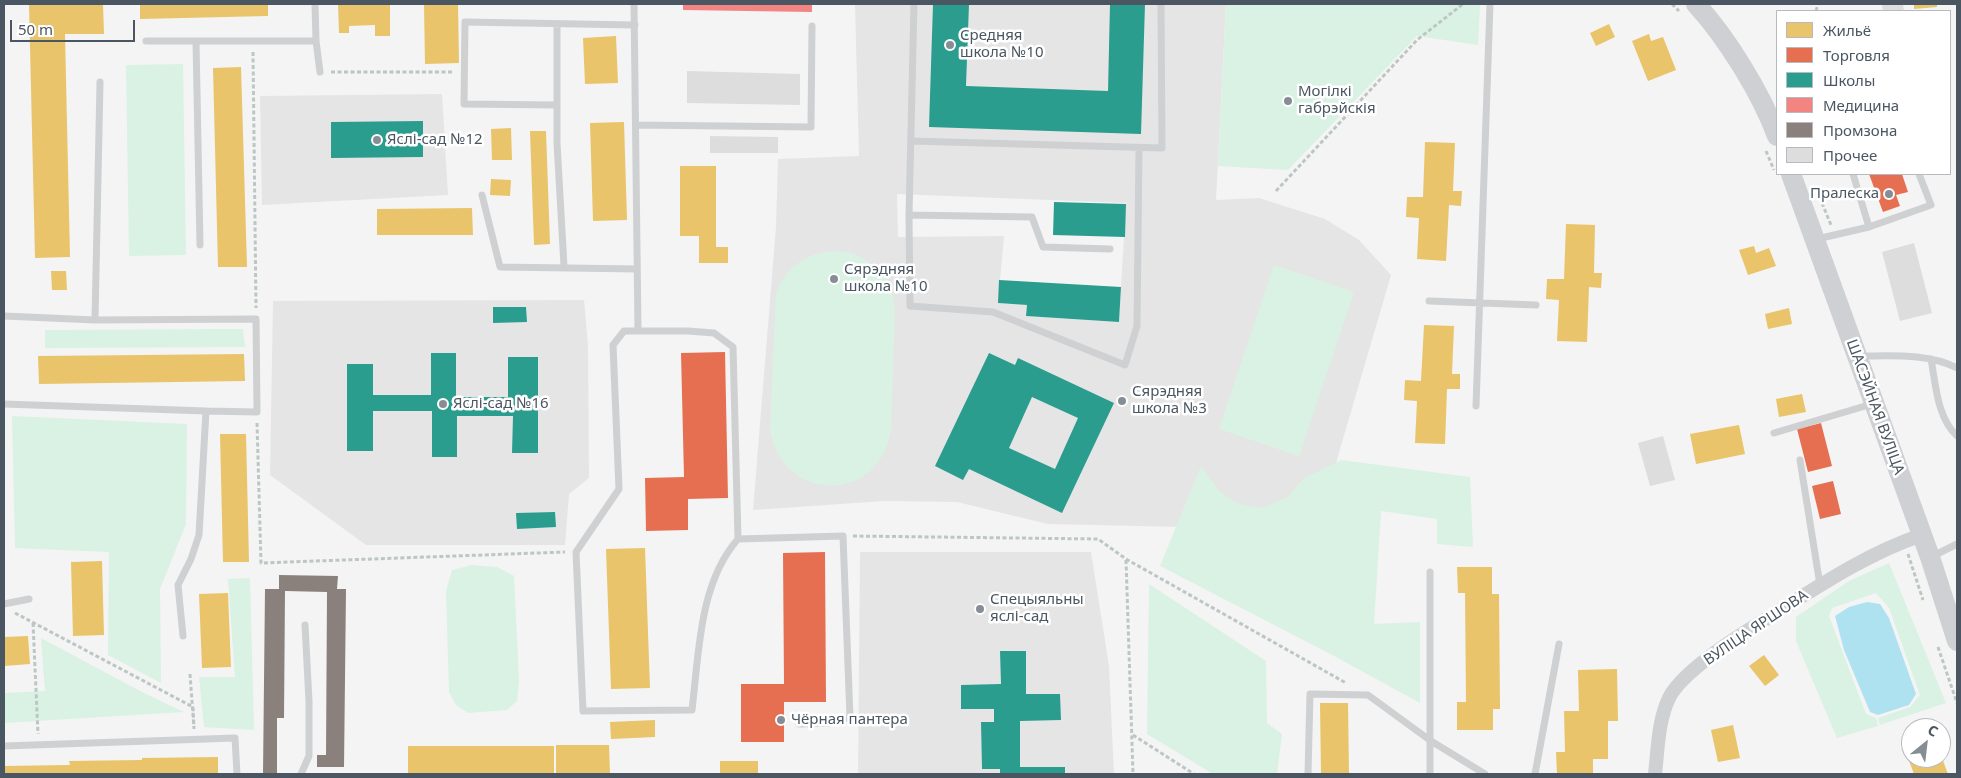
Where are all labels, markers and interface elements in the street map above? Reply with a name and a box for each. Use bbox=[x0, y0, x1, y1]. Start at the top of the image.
scale bar bbox=[12, 10, 138, 42]
legend bbox=[1776, 10, 1951, 175]
text: 50 m bbox=[18, 19, 53, 39]
text: Жильё bbox=[1823, 20, 1871, 40]
place label: Средняя школа №10 bbox=[960, 27, 1043, 62]
marker: Средняя школа №10 bbox=[944, 39, 956, 51]
text: Торговля bbox=[1823, 45, 1890, 65]
text: Школы bbox=[1823, 70, 1875, 90]
place label: Могілкі габрэйскія bbox=[1298, 83, 1376, 118]
marker: Могілкі габрэйскія bbox=[1282, 95, 1294, 107]
text: Медицина bbox=[1823, 95, 1899, 115]
text: Промзона bbox=[1823, 120, 1897, 140]
place label: Яслі-сад №12 bbox=[387, 131, 483, 149]
marker: Яслі-сад №12 bbox=[371, 134, 383, 146]
text: Прочее bbox=[1823, 145, 1877, 165]
place label: Пралеска bbox=[1810, 185, 1879, 203]
marker: Пралеска bbox=[1883, 188, 1895, 200]
place label: Сярэдняя школа №10 bbox=[844, 261, 927, 296]
marker: Сярэдняя школа №10 bbox=[828, 273, 840, 285]
street label: ШАСЭЙНАЯ ВУЛІЦА bbox=[1842, 337, 1908, 477]
place label: Сярэдняя школа №3 bbox=[1132, 383, 1207, 418]
place label: Яслі-сад №16 bbox=[453, 395, 549, 413]
marker: Сярэдняя школа №3 bbox=[1116, 395, 1128, 407]
marker: Яслі-сад №16 bbox=[437, 398, 449, 410]
street label: ВУЛІЦА ЯРШОВА bbox=[1700, 586, 1812, 670]
place label: Спецыяльны яслі-сад bbox=[990, 591, 1084, 626]
marker: Спецыяльны яслі-сад bbox=[974, 603, 986, 615]
place label: Чёрная пантера bbox=[791, 711, 908, 729]
marker: Чёрная пантера bbox=[775, 714, 787, 726]
north arrow bbox=[1901, 718, 1951, 768]
text: С bbox=[1924, 720, 1942, 741]

